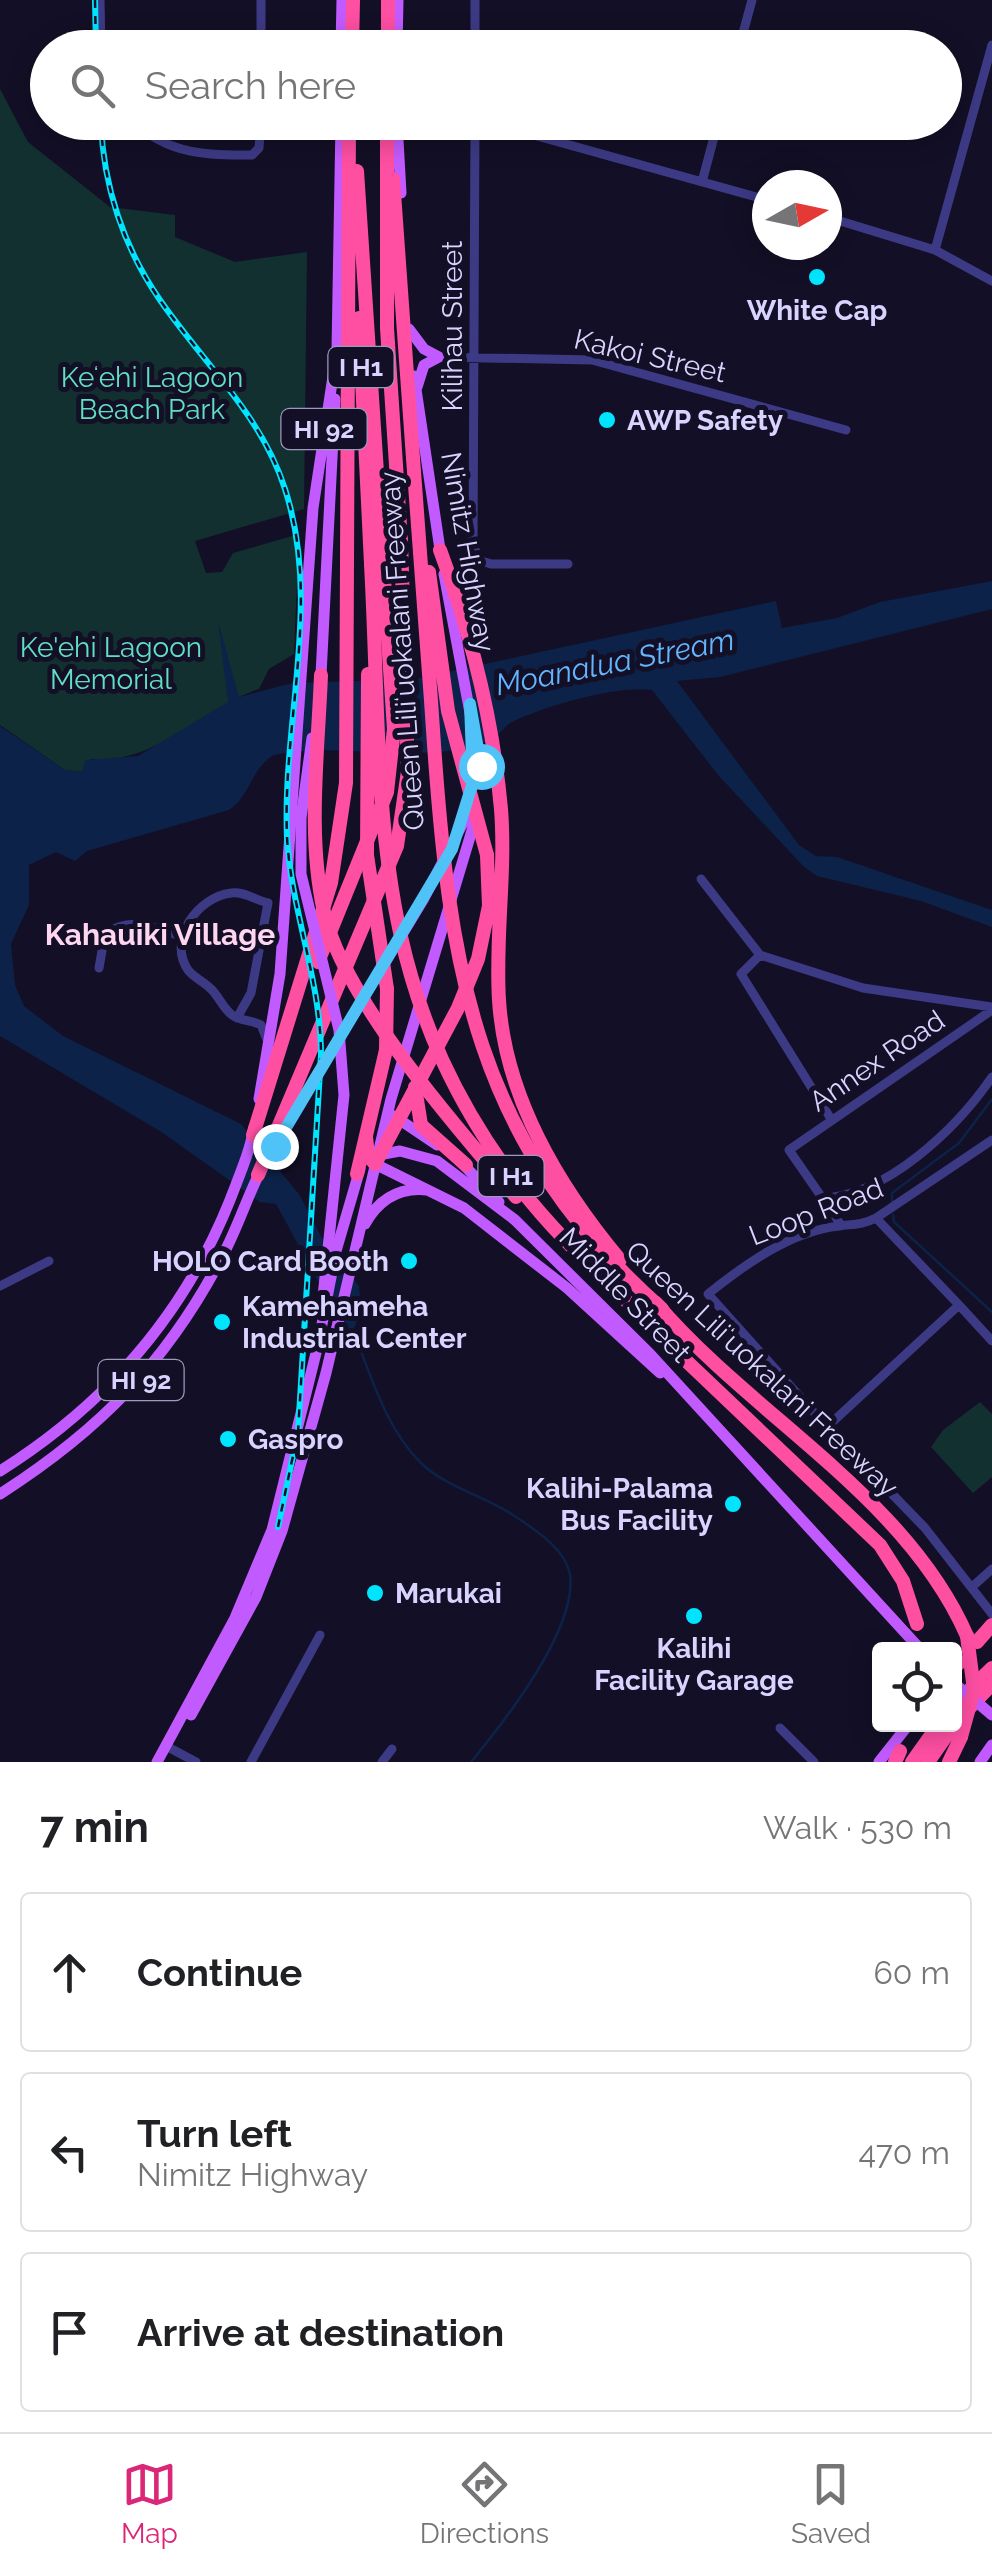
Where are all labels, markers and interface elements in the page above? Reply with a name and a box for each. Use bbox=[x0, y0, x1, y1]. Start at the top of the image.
search box bbox=[30, 30, 962, 140]
icon: search bbox=[65, 58, 120, 113]
text: Search here bbox=[145, 63, 356, 108]
north arrow bbox=[752, 170, 842, 260]
street label: Kilihau Street bbox=[436, 240, 469, 411]
marker: White Cap bbox=[806, 266, 828, 288]
place label: White Cap bbox=[747, 294, 887, 327]
street label: Kakoi Street bbox=[571, 323, 730, 390]
road number: I H1 bbox=[328, 347, 394, 387]
park label: Keʻehi Lagoon Beach Park bbox=[61, 361, 243, 426]
place label: AWP Safety bbox=[627, 404, 784, 437]
road number: HI 92 bbox=[282, 409, 366, 449]
marker: AWP Safety bbox=[596, 409, 618, 431]
street label: Nimitz Highway bbox=[434, 450, 502, 654]
street label: Queen Liliʻuokalani Freeway bbox=[373, 470, 431, 832]
water label: Moanalua Stream bbox=[493, 622, 737, 702]
park label: Ke'ehi Lagoon Memorial bbox=[20, 631, 202, 696]
route start bbox=[459, 744, 505, 790]
district label: Kahauiki Village bbox=[45, 917, 275, 952]
street label: Annex Road bbox=[803, 1004, 951, 1118]
route end bbox=[253, 1124, 299, 1170]
road number: I H1 bbox=[478, 1156, 544, 1196]
street label: Loop Road bbox=[744, 1171, 888, 1253]
street label: Middle Street bbox=[553, 1221, 698, 1370]
street label: Queen Liliʻuokalani Freeway bbox=[619, 1234, 905, 1504]
place label: HOLO Card Booth bbox=[152, 1245, 389, 1278]
marker: HOLO Card Booth bbox=[398, 1250, 420, 1272]
place label: Kamehameha Industrial Center bbox=[242, 1290, 467, 1355]
marker: Kamehameha Industrial Center bbox=[211, 1311, 233, 1333]
road number: HI 92 bbox=[98, 1360, 184, 1400]
place label: Gaspro bbox=[248, 1423, 344, 1456]
marker: Gaspro bbox=[217, 1428, 239, 1450]
place label: Kalihi-Palama Bus Facility bbox=[526, 1472, 714, 1537]
marker: Kalihi-Palama Bus Facility bbox=[722, 1493, 744, 1515]
place label: Marukai bbox=[395, 1577, 502, 1610]
marker: Marukai bbox=[364, 1582, 386, 1604]
marker: Kalihi Facility Garage bbox=[683, 1605, 705, 1627]
place label: Kalihi Facility Garage bbox=[594, 1632, 794, 1697]
map controls bbox=[872, 1642, 962, 1732]
button: locate bbox=[872, 1642, 962, 1732]
text: 7 min bbox=[40, 1803, 149, 1852]
text: Walk · 530 m bbox=[763, 1809, 952, 1846]
icon: ahead bbox=[42, 1945, 97, 2000]
text: Continue bbox=[137, 1950, 302, 1995]
text: 60 m bbox=[874, 1954, 950, 1991]
text: Turn left bbox=[137, 2111, 292, 2156]
icon: left bbox=[42, 2125, 97, 2180]
text: 470 m bbox=[859, 2134, 950, 2171]
text: Nimitz Highway bbox=[137, 2156, 368, 2193]
icon: arrive bbox=[42, 2305, 97, 2360]
text: Arrive at destination bbox=[137, 2310, 504, 2355]
tab: Map bbox=[121, 2457, 178, 2550]
tab: Directions bbox=[420, 2457, 549, 2550]
tab: Saved bbox=[791, 2457, 871, 2550]

